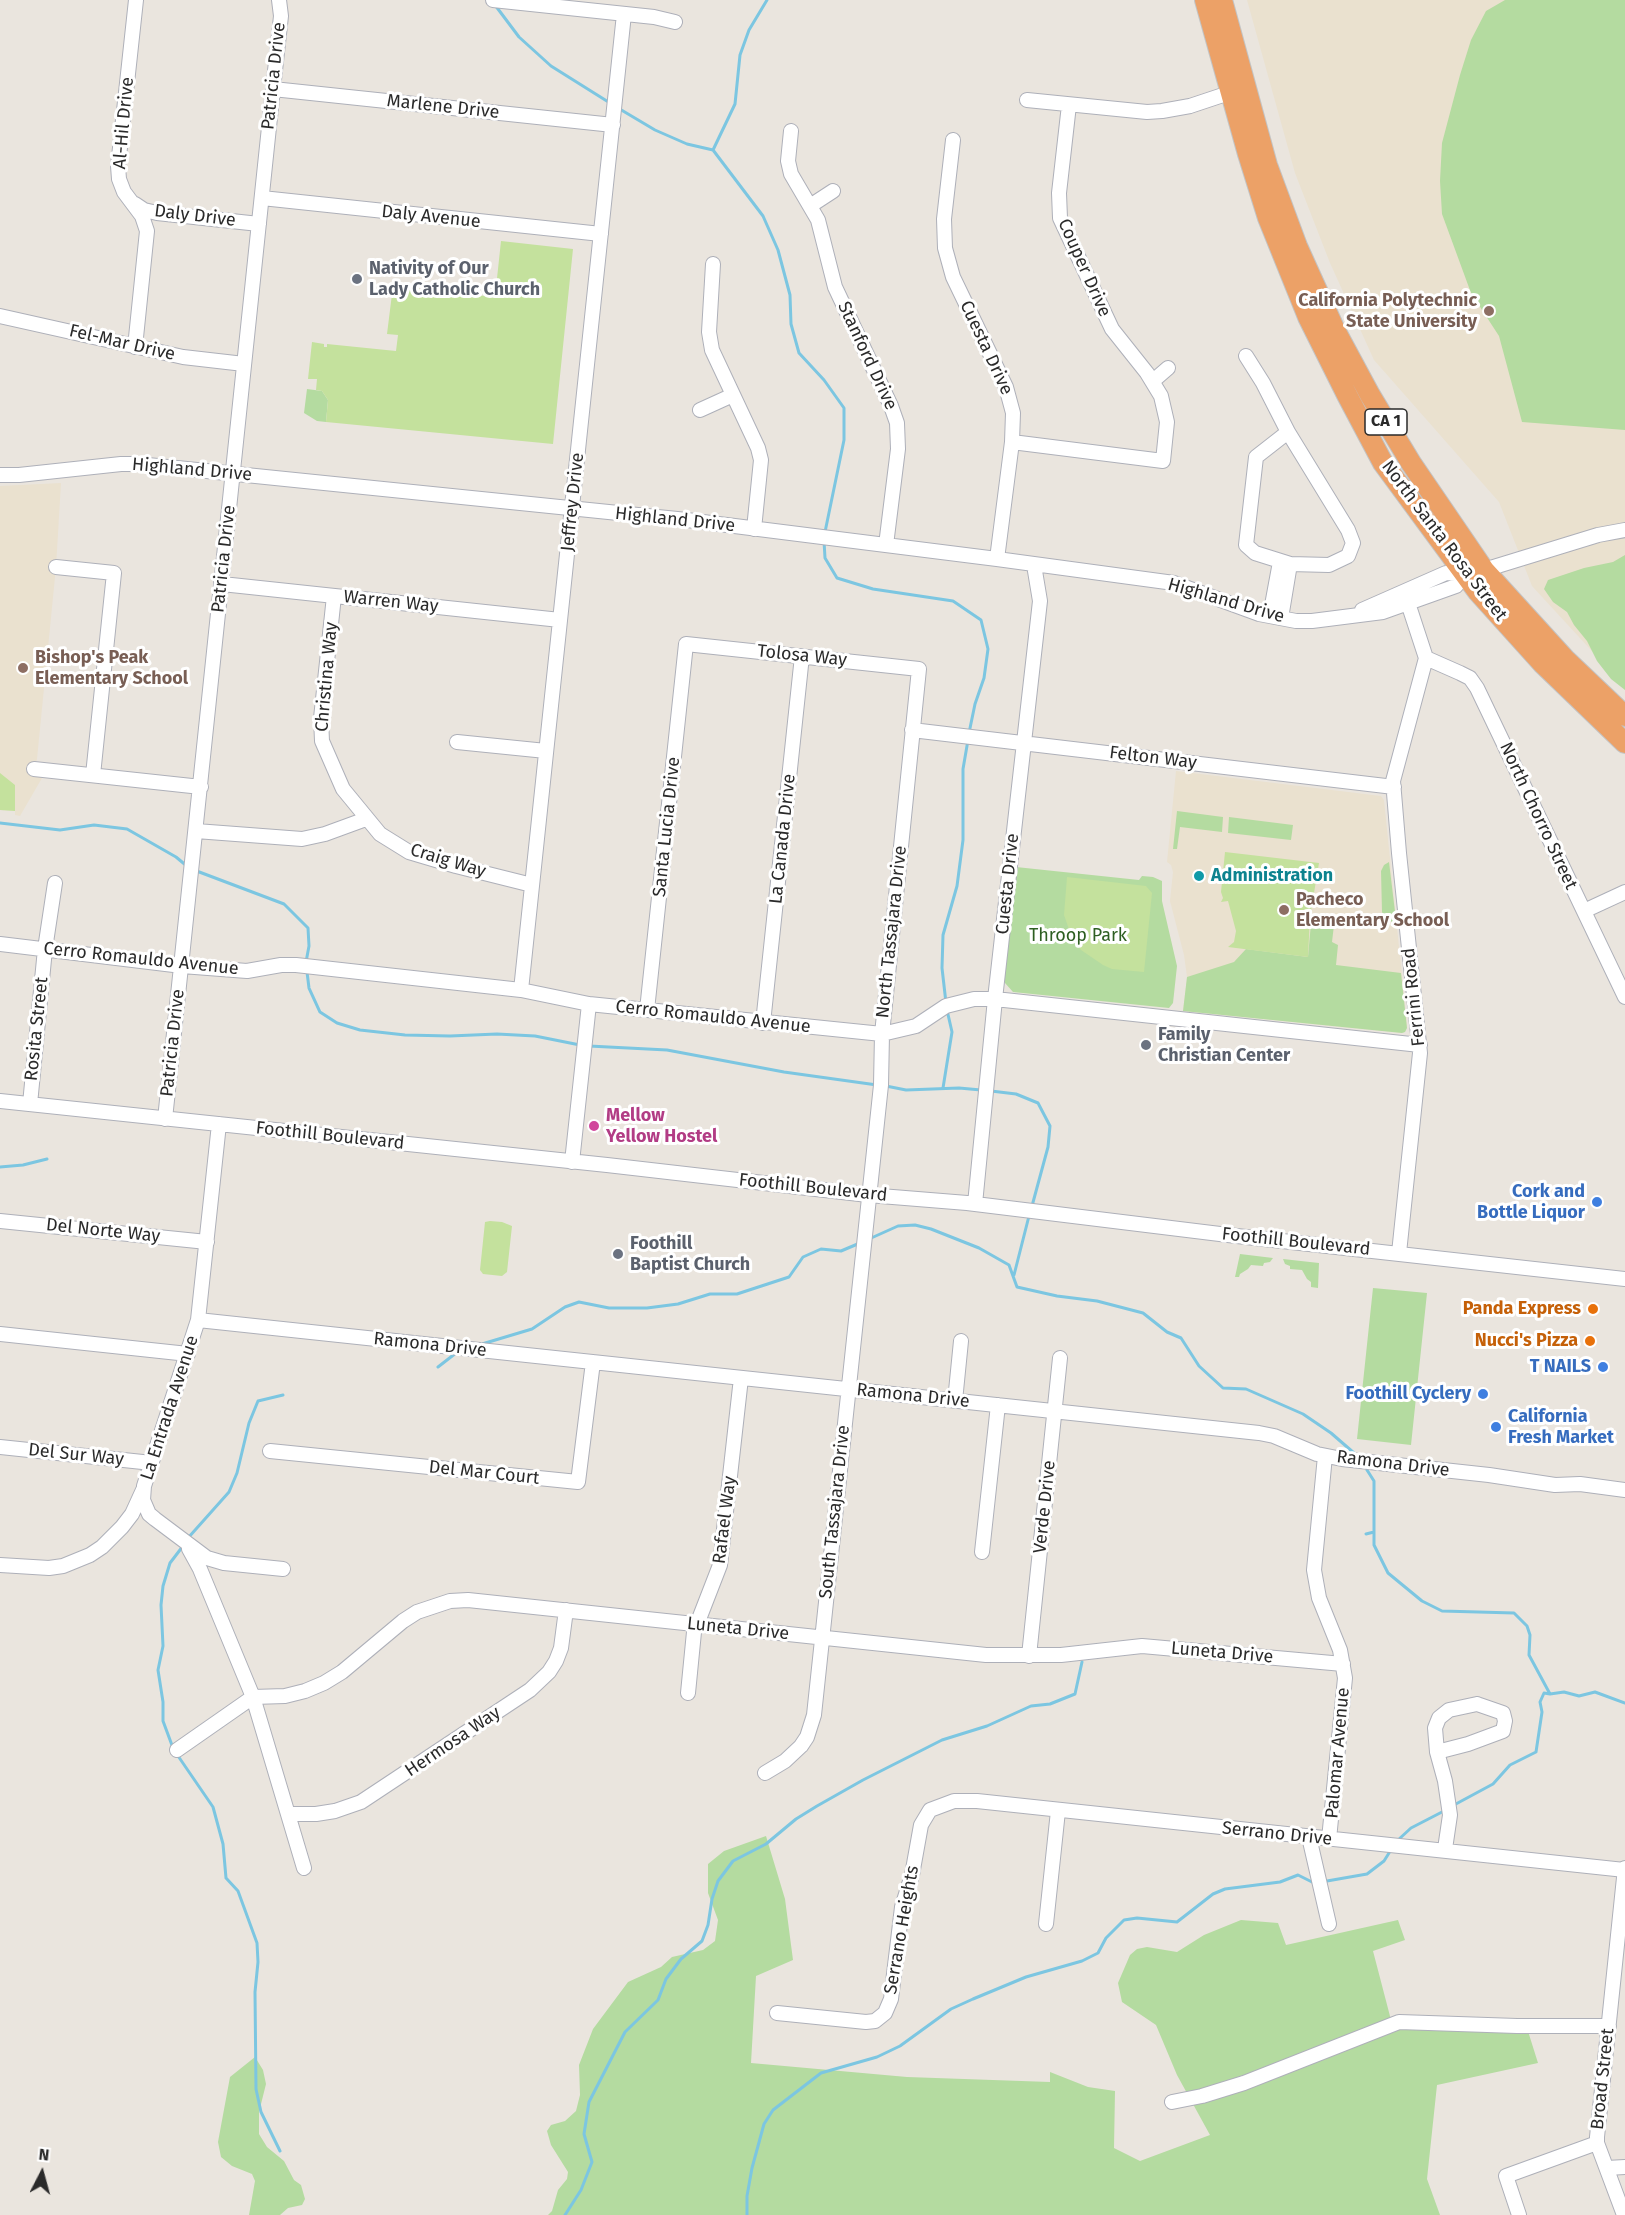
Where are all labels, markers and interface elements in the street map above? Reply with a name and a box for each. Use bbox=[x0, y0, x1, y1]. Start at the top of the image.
street label: Patricia Drive bbox=[258, 21, 290, 131]
street label: Al-Hil Drive bbox=[109, 76, 139, 170]
street label: Marlene Drive bbox=[386, 90, 500, 124]
street label: Daly Drive bbox=[153, 200, 237, 232]
street label: Daly Avenue bbox=[380, 201, 482, 233]
street label: Couper Drive bbox=[1053, 216, 1115, 320]
place label: Nativity of Our Lady Catholic Church bbox=[369, 258, 540, 300]
marker: Nativity of Our Lady Catholic Church bbox=[350, 272, 364, 286]
place label: California Polytechnic State University bbox=[1298, 290, 1477, 332]
street label: Cuesta Drive bbox=[955, 297, 1017, 399]
street label: Stanford Drive bbox=[832, 298, 902, 414]
marker: California Polytechnic State University bbox=[1482, 304, 1496, 318]
street label: Fel-Mar Drive bbox=[67, 320, 177, 366]
road number: CA 1 bbox=[1365, 409, 1407, 435]
street label: Jeffrey Drive bbox=[557, 451, 589, 553]
street label: Highland Drive bbox=[131, 454, 253, 486]
street label: North Santa Rosa Street bbox=[1377, 456, 1511, 626]
street label: Highland Drive bbox=[614, 503, 736, 537]
street label: Patricia Drive bbox=[208, 504, 240, 614]
street label: Highland Drive bbox=[1165, 574, 1287, 628]
street label: Warren Way bbox=[342, 586, 440, 618]
street label: Christina Way bbox=[311, 621, 343, 733]
street label: Tolosa Way bbox=[756, 641, 848, 671]
place label: Bishop's Peak Elementary School bbox=[35, 647, 188, 690]
marker: Bishop's Peak Elementary School bbox=[16, 661, 30, 675]
street label: North Chorro Street bbox=[1494, 739, 1582, 893]
street label: Felton Way bbox=[1108, 742, 1198, 774]
street label: Santa Lucia Drive bbox=[649, 756, 685, 898]
street label: La Canada Drive bbox=[765, 773, 801, 905]
street label: Cuesta Drive bbox=[992, 832, 1024, 936]
street label: Craig Way bbox=[408, 839, 488, 883]
street label: North Tassajara Drive bbox=[872, 845, 912, 1019]
place label: Administration bbox=[1211, 865, 1333, 887]
marker: Administration bbox=[1192, 869, 1206, 883]
place label: Pacheco Elementary School bbox=[1296, 889, 1449, 932]
marker: Pacheco Elementary School bbox=[1277, 903, 1291, 917]
park label: Throop Park bbox=[1029, 925, 1127, 947]
street label: Cerro Romauldo Avenue bbox=[42, 938, 240, 980]
street label: Ferrini Road bbox=[1398, 947, 1430, 1047]
street label: Rosita Street bbox=[21, 976, 53, 1082]
street label: Patricia Drive bbox=[157, 988, 189, 1098]
street label: Cerro Romauldo Avenue bbox=[614, 996, 812, 1038]
place label: Family Christian Center bbox=[1158, 1024, 1290, 1066]
marker: Family Christian Center bbox=[1139, 1038, 1153, 1052]
place label: Mellow Yellow Hostel bbox=[606, 1105, 717, 1148]
street label: Foothill Boulevard bbox=[255, 1117, 405, 1155]
marker: Mellow Yellow Hostel bbox=[587, 1119, 601, 1133]
street label: Foothill Boulevard bbox=[738, 1169, 888, 1207]
place label: Cork and Bottle Liquor bbox=[1477, 1181, 1585, 1224]
marker: Cork and Bottle Liquor bbox=[1590, 1195, 1604, 1209]
street label: Del Norte Way bbox=[45, 1214, 161, 1248]
street label: Foothill Boulevard bbox=[1221, 1223, 1371, 1261]
place label: Foothill Baptist Church bbox=[630, 1233, 750, 1276]
marker: Foothill Baptist Church bbox=[611, 1247, 625, 1261]
place label: Panda Express bbox=[1463, 1298, 1581, 1320]
marker: Panda Express bbox=[1586, 1302, 1600, 1316]
street label: Ramona Drive bbox=[372, 1328, 488, 1362]
place label: Nucci's Pizza bbox=[1475, 1330, 1578, 1352]
street label: La Entrada Avenue bbox=[136, 1333, 204, 1483]
marker: Nucci's Pizza bbox=[1583, 1334, 1597, 1348]
place label: T NAILS bbox=[1530, 1356, 1591, 1378]
marker: T NAILS bbox=[1596, 1360, 1610, 1374]
street label: Ramona Drive bbox=[855, 1379, 971, 1413]
place label: Foothill Cyclery bbox=[1345, 1383, 1471, 1405]
marker: Foothill Cyclery bbox=[1476, 1387, 1490, 1401]
place label: California Fresh Market bbox=[1508, 1406, 1614, 1448]
marker: California Fresh Market bbox=[1489, 1420, 1503, 1434]
street label: South Tassajara Drive bbox=[815, 1424, 855, 1600]
street label: Del Sur Way bbox=[27, 1439, 125, 1471]
street label: Ramona Drive bbox=[1335, 1446, 1451, 1482]
street label: Del Mar Court bbox=[428, 1456, 540, 1490]
street label: Verde Drive bbox=[1029, 1459, 1061, 1555]
street label: Rafael Way bbox=[709, 1475, 741, 1565]
street label: Luneta Drive bbox=[686, 1613, 790, 1645]
street label: Luneta Drive bbox=[1170, 1638, 1274, 1668]
street label: Palomar Avenue bbox=[1322, 1687, 1354, 1819]
street label: Hermosa Way bbox=[401, 1702, 505, 1782]
street label: Serrano Drive bbox=[1221, 1817, 1333, 1851]
street label: Serrano Heights bbox=[880, 1864, 924, 1996]
street label: Broad Street bbox=[1587, 2027, 1619, 2131]
north arrow bbox=[12, 2143, 72, 2203]
text: N bbox=[38, 2145, 50, 2165]

